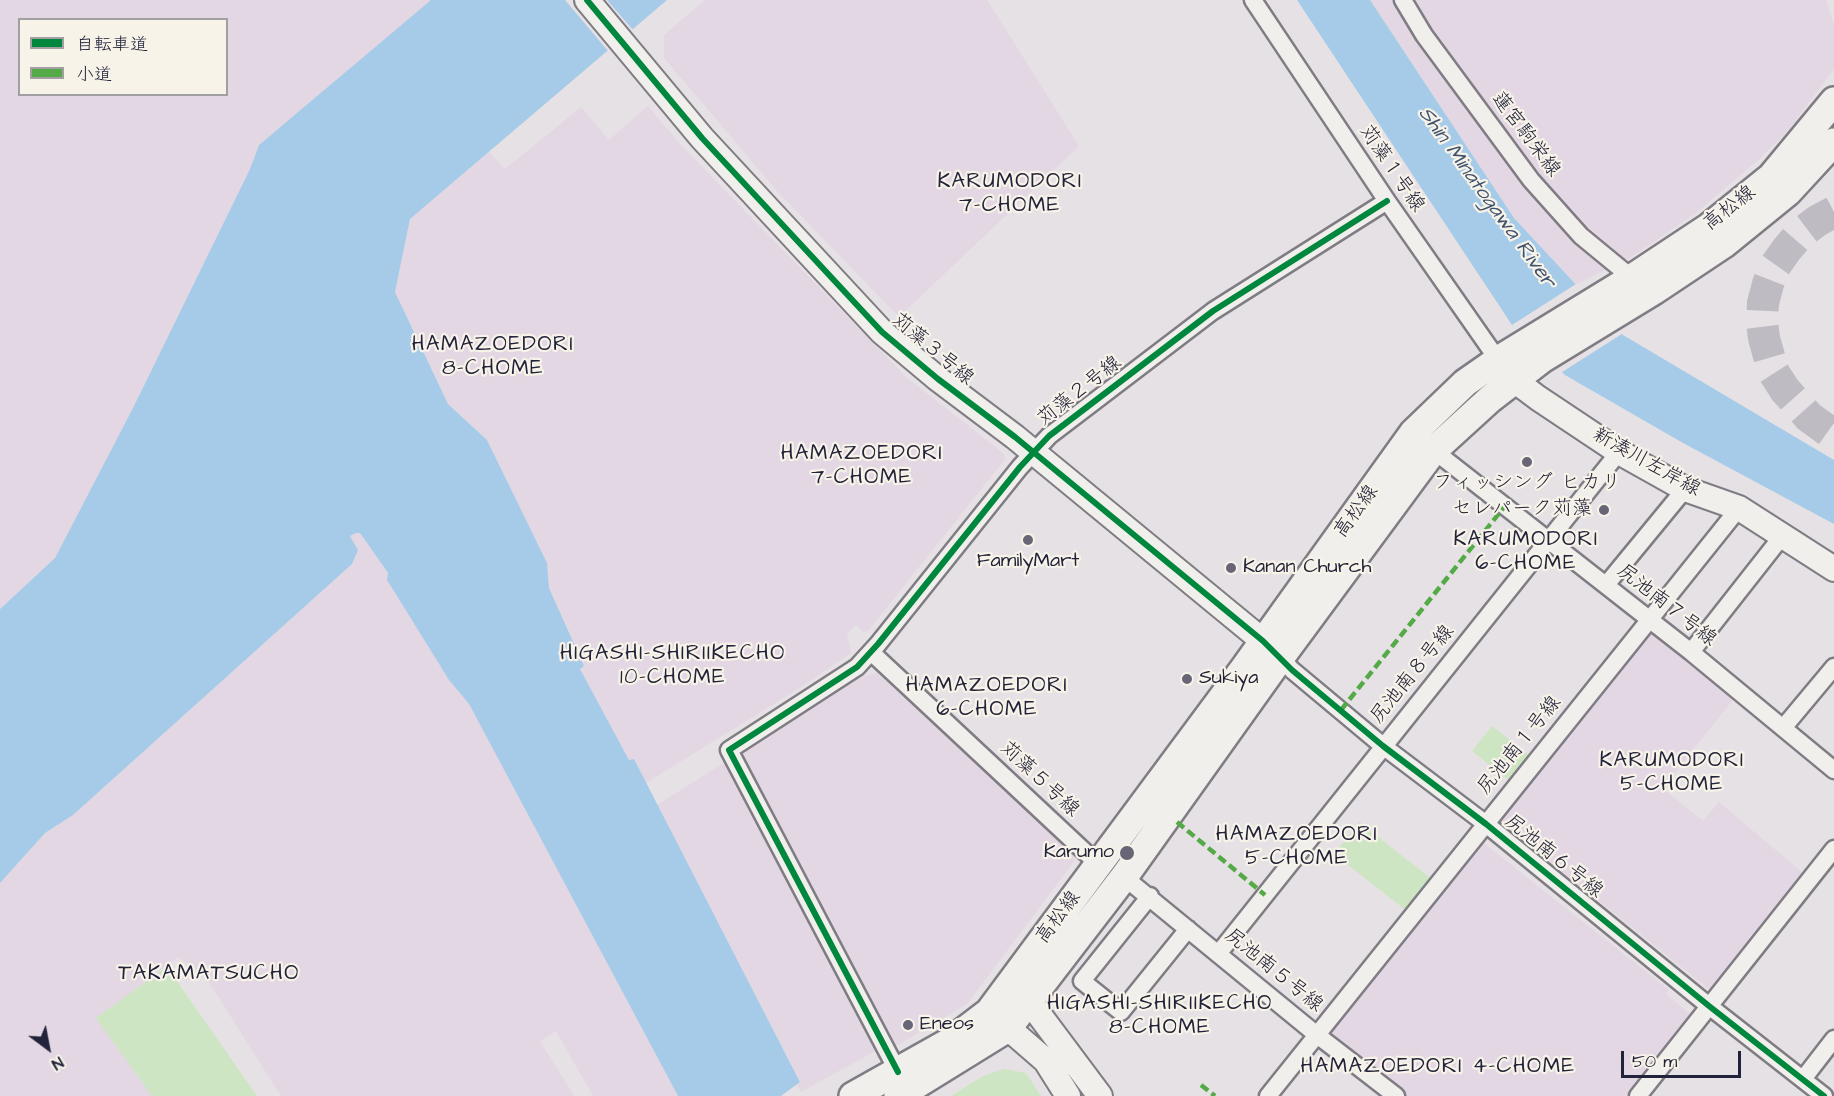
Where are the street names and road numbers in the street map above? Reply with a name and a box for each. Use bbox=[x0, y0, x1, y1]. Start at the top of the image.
street label: 蓮宮駒栄線 bbox=[1485, 88, 1565, 182]
street label: 苅藻１号線 bbox=[1353, 121, 1429, 217]
street label: 高松線 bbox=[1699, 181, 1761, 237]
street label: 苅藻３号線 bbox=[886, 309, 978, 391]
street label: 苅藻２号線 bbox=[1033, 352, 1127, 432]
street label: 新湊川左岸線 bbox=[1588, 423, 1704, 503]
street label: 高松線 bbox=[1330, 481, 1384, 543]
street label: 尻池南７号線 bbox=[1611, 560, 1721, 652]
street label: 尻池南８号線 bbox=[1366, 621, 1460, 729]
street label: 尻池南１号線 bbox=[1473, 692, 1567, 800]
street label: 苅藻５号線 bbox=[994, 737, 1084, 823]
street label: 尻池南６号線 bbox=[1499, 810, 1607, 904]
street label: 高松線 bbox=[1031, 887, 1087, 949]
street label: 尻池南５号線 bbox=[1219, 924, 1327, 1018]

